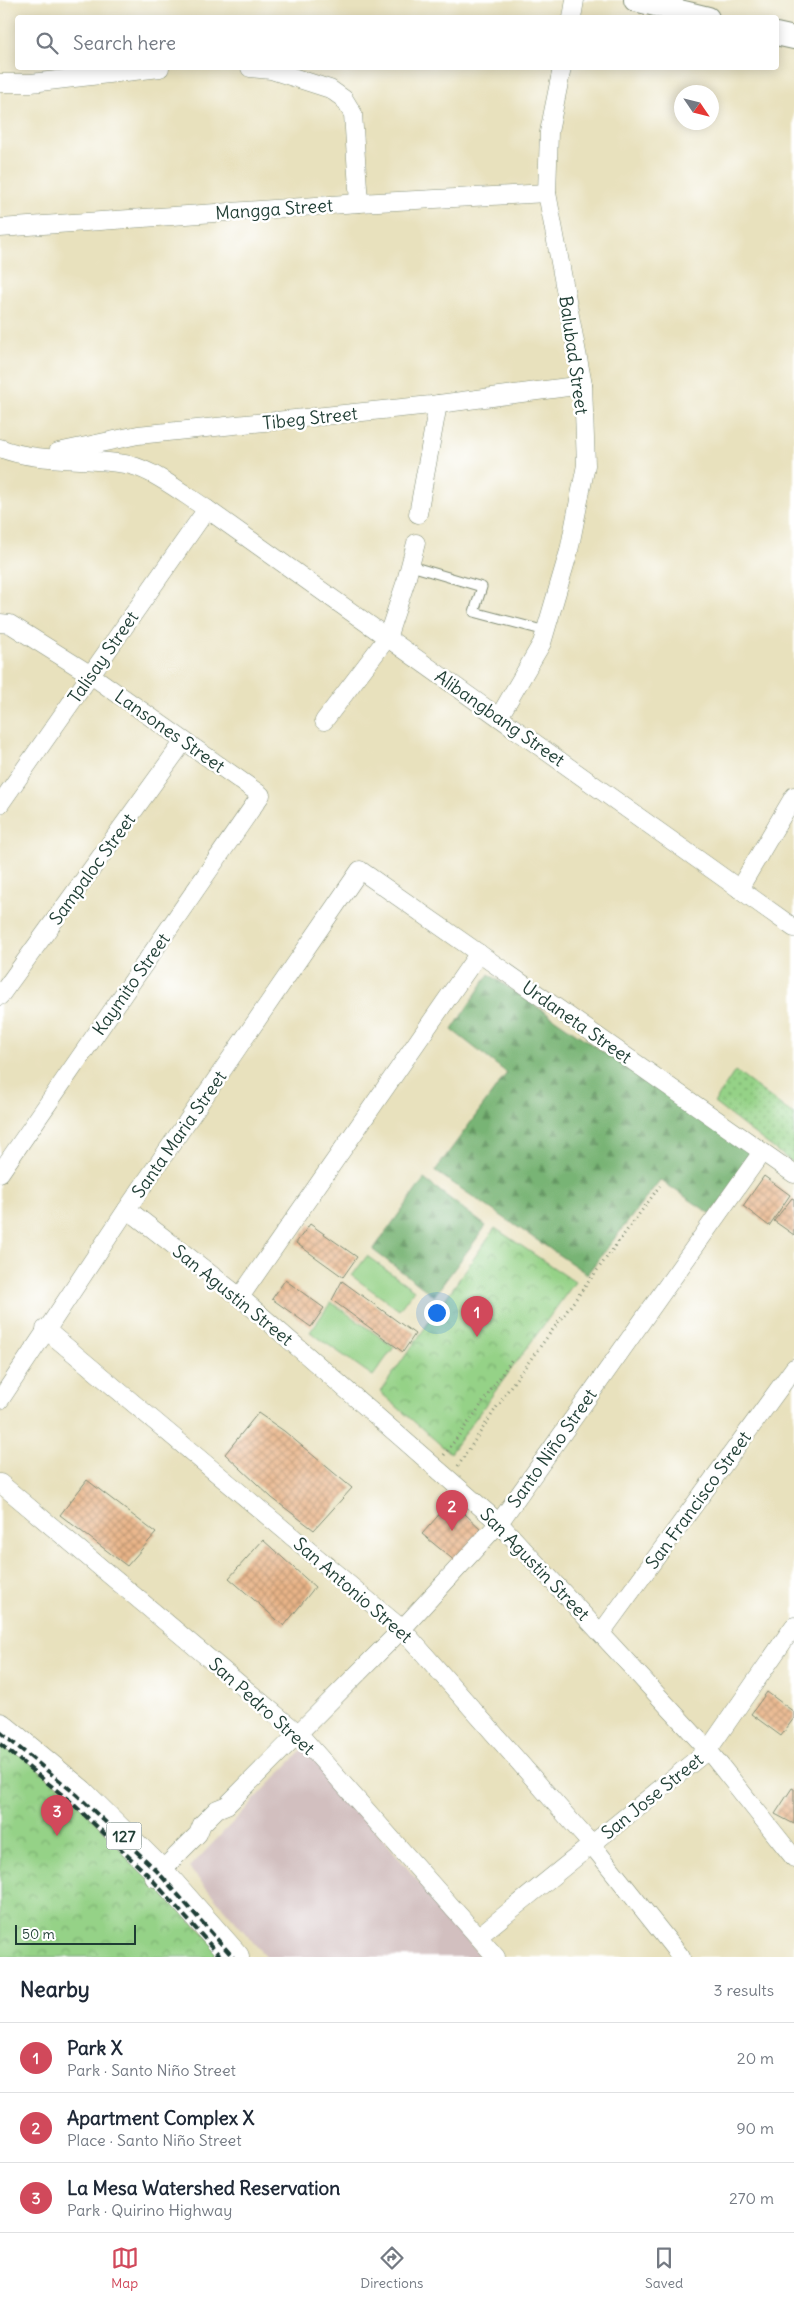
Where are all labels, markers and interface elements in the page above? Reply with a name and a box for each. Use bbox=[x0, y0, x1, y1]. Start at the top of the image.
search box bbox=[15, 15, 779, 70]
icon: search bbox=[33, 29, 61, 57]
text: Search here bbox=[73, 31, 176, 55]
north arrow bbox=[674, 85, 719, 130]
street label: Mangga Street bbox=[214, 193, 334, 225]
street label: Balubad Street bbox=[554, 294, 594, 416]
street label: Tibeg Street bbox=[261, 402, 359, 434]
street label: Talisay Street bbox=[63, 606, 143, 708]
street label: Alibangbang Street bbox=[431, 665, 569, 771]
street label: Lansones Street bbox=[110, 684, 230, 778]
street label: Sampaloc Street bbox=[44, 809, 140, 929]
street label: Kaymito Street bbox=[87, 928, 175, 1040]
street label: Urdaneta Street bbox=[518, 976, 636, 1068]
street label: Santa Maria Street bbox=[127, 1066, 231, 1202]
street label: San Agustin Street bbox=[168, 1239, 298, 1351]
pin: 1 bbox=[461, 1296, 493, 1337]
your location bbox=[424, 1300, 450, 1326]
street label: Santo Niño Street bbox=[502, 1384, 602, 1512]
street label: San Francisco Street bbox=[640, 1426, 756, 1574]
pin: 2 bbox=[436, 1490, 468, 1531]
street label: San Agustin Street bbox=[475, 1503, 595, 1625]
street label: San Antonio Street bbox=[289, 1532, 417, 1648]
street label: San Pedro Street bbox=[204, 1652, 320, 1760]
street label: San Jose Street bbox=[596, 1748, 708, 1844]
pin: 3 bbox=[41, 1795, 73, 1836]
road number: 127 bbox=[106, 1822, 142, 1850]
scale bar bbox=[15, 1922, 136, 1945]
text: 50 m bbox=[22, 1925, 55, 1943]
text: Nearby bbox=[20, 1976, 90, 2003]
text: 3 results bbox=[714, 1980, 774, 2000]
text: Park X bbox=[67, 2036, 123, 2060]
text: 1 bbox=[33, 2048, 39, 2068]
text: 20 m bbox=[737, 2048, 774, 2068]
text: Park · Santo Niño Street bbox=[67, 2060, 236, 2080]
text: Apartment Complex X bbox=[67, 2106, 254, 2130]
text: 2 bbox=[32, 2118, 40, 2138]
text: 90 m bbox=[736, 2118, 774, 2138]
text: Place · Santo Niño Street bbox=[67, 2130, 242, 2150]
text: La Mesa Watershed Reservation bbox=[67, 2176, 340, 2200]
text: 3 bbox=[31, 2188, 41, 2208]
text: 270 m bbox=[729, 2188, 774, 2208]
text: Park · Quirino Highway bbox=[67, 2200, 232, 2220]
tab: Map bbox=[111, 2244, 139, 2292]
tab: Directions bbox=[360, 2244, 423, 2292]
tab: Saved bbox=[645, 2244, 683, 2292]

